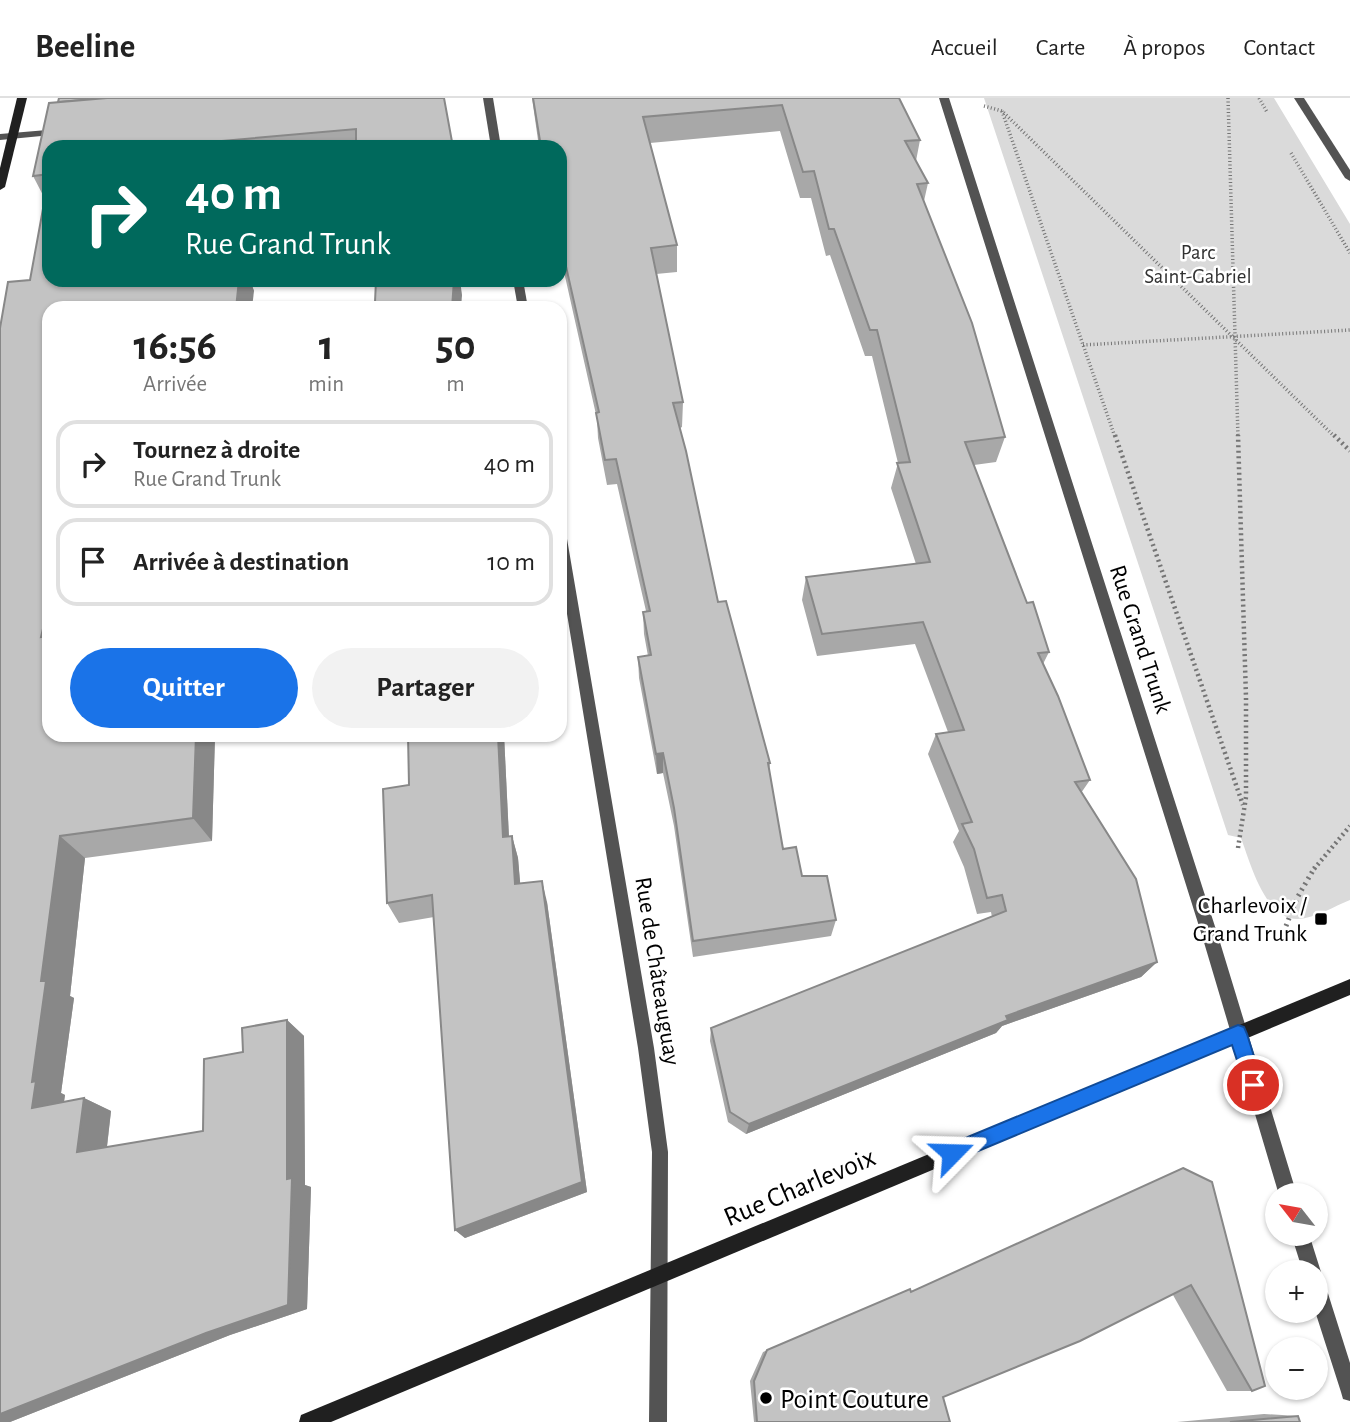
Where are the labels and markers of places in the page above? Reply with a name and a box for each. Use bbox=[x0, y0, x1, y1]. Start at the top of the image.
place label: Charlevoix / Grand Trunk bbox=[1193, 894, 1307, 946]
marker: Charlevoix / Grand Trunk bbox=[1313, 911, 1329, 927]
pin bbox=[1223, 1055, 1283, 1115]
place label: Point Couture bbox=[780, 1386, 929, 1414]
marker: Point Couture bbox=[758, 1390, 774, 1406]

